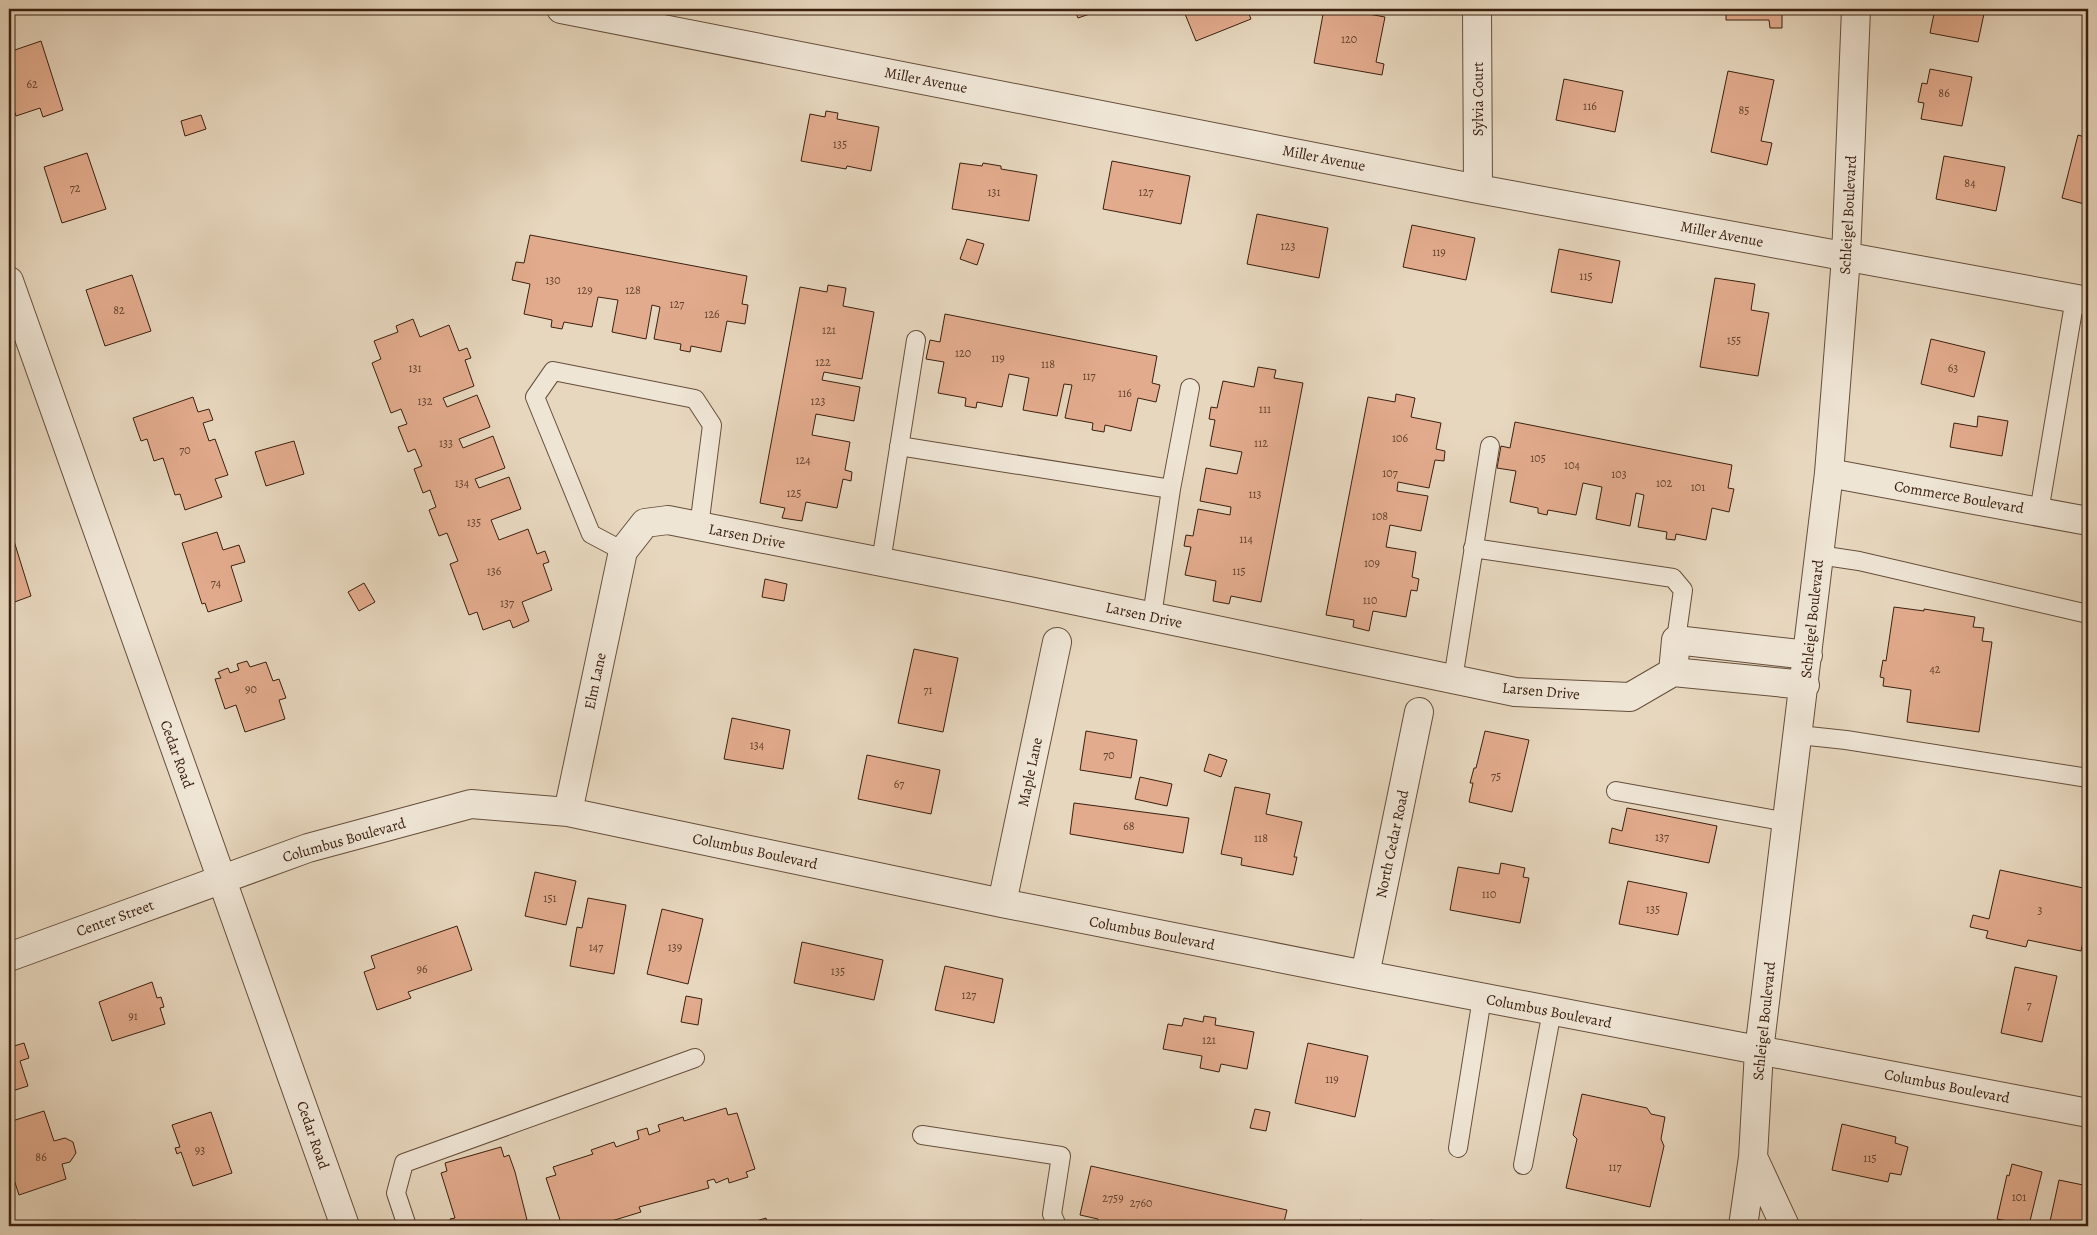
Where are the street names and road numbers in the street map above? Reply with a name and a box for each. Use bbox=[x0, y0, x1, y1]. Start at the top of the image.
street label: Miller Avenue bbox=[883, 62, 970, 98]
street label: Sylvia Court bbox=[1468, 62, 1488, 136]
street label: Miller Avenue bbox=[1281, 140, 1368, 176]
street label: Schleigel Boulevard bbox=[1835, 154, 1861, 275]
street label: Miller Avenue bbox=[1679, 216, 1766, 252]
street label: Commerce Boulevard bbox=[1893, 476, 2026, 518]
street label: Larsen Drive bbox=[707, 519, 787, 553]
street label: Schleigel Boulevard bbox=[1796, 558, 1828, 679]
street label: Larsen Drive bbox=[1104, 597, 1184, 633]
street label: Elm Lane bbox=[579, 651, 611, 711]
street label: Larsen Drive bbox=[1501, 678, 1581, 704]
street label: Cedar Road bbox=[155, 717, 199, 792]
street label: Maple Lane bbox=[1013, 735, 1047, 808]
street label: North Cedar Road bbox=[1371, 787, 1413, 900]
street label: Columbus Boulevard bbox=[280, 813, 409, 867]
street label: Columbus Boulevard bbox=[691, 828, 820, 874]
street label: Center Street bbox=[73, 895, 157, 941]
street label: Columbus Boulevard bbox=[1088, 911, 1217, 955]
street label: Schleigel Boulevard bbox=[1748, 960, 1780, 1081]
street label: Columbus Boulevard bbox=[1485, 989, 1614, 1033]
street label: Columbus Boulevard bbox=[1883, 1064, 2012, 1108]
street label: Cedar Road bbox=[292, 1098, 334, 1173]

